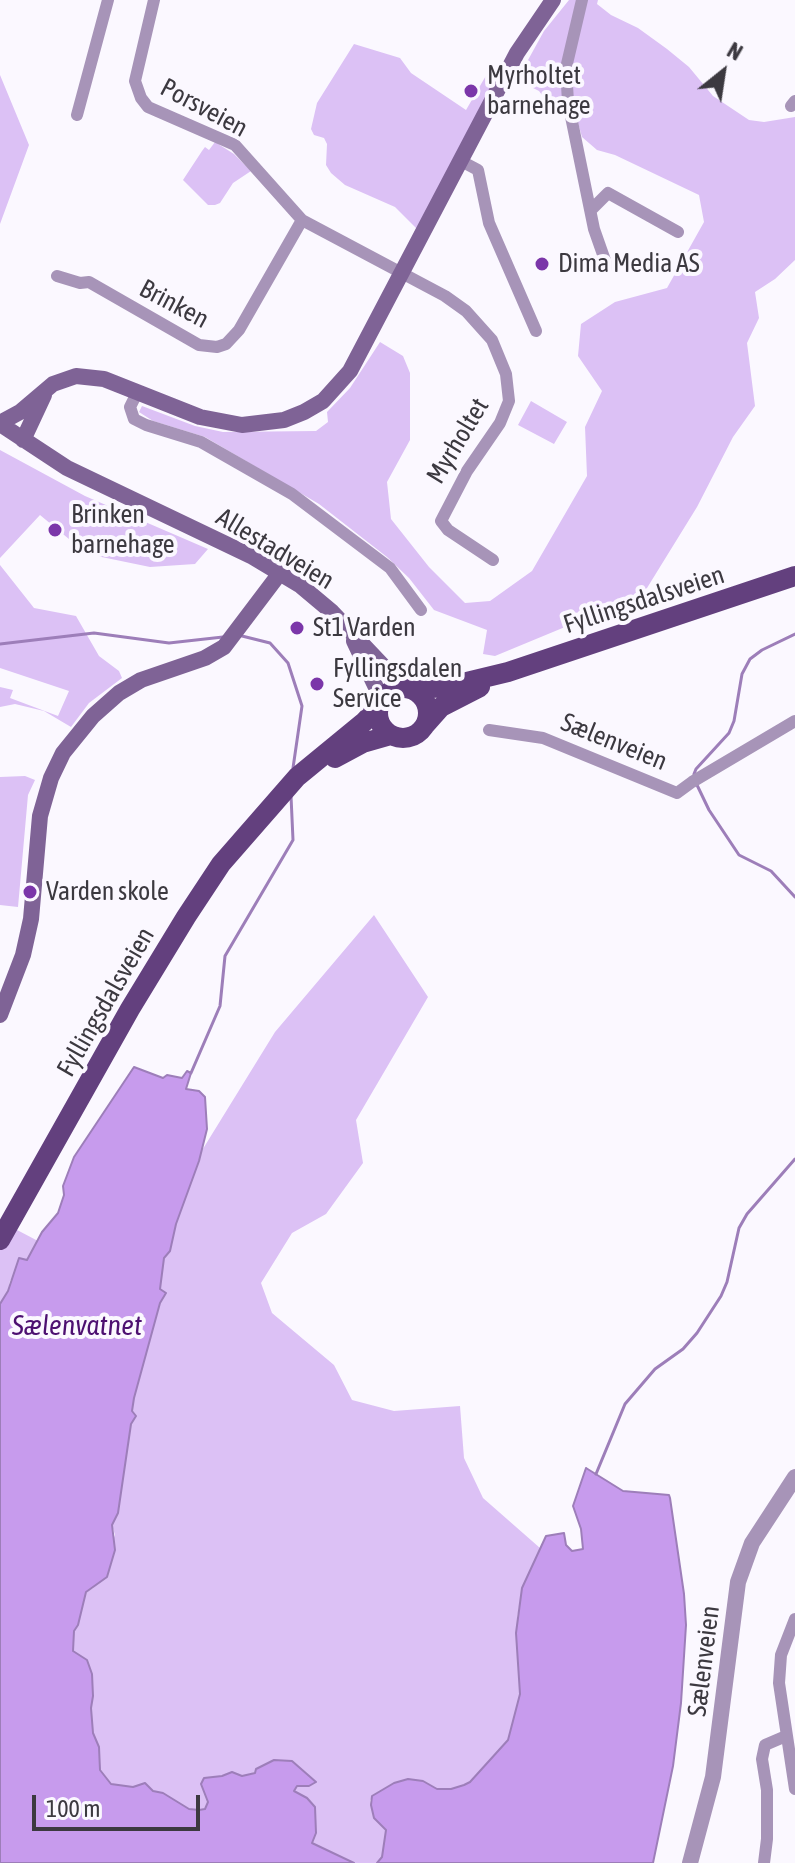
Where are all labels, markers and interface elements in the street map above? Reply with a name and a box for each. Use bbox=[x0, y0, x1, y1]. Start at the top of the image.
north arrow bbox=[683, 32, 763, 112]
text: N bbox=[723, 37, 747, 66]
place label: Myrholtet barnehage bbox=[487, 60, 591, 122]
street label: Porsveien bbox=[155, 72, 253, 144]
marker: Myrholtet barnehage bbox=[462, 82, 480, 100]
place label: Dima Media AS bbox=[558, 248, 700, 280]
marker: Dima Media AS bbox=[533, 255, 551, 273]
street label: Brinken bbox=[134, 273, 214, 335]
street label: Myrholtet bbox=[420, 393, 496, 489]
place label: Brinken barnehage bbox=[71, 499, 175, 560]
street label: Allestadveien bbox=[210, 502, 340, 596]
marker: Brinken barnehage bbox=[46, 521, 64, 539]
street label: Fyllingsdalsveien bbox=[560, 559, 728, 641]
place label: St1 Varden bbox=[313, 612, 416, 644]
marker: St1 Varden bbox=[288, 619, 306, 637]
place label: Fyllingsdalen Service bbox=[333, 653, 462, 714]
marker: Fyllingsdalen Service bbox=[308, 675, 326, 693]
street label: Sælenveien bbox=[556, 707, 672, 777]
place label: Varden skole bbox=[46, 876, 169, 908]
marker: Varden skole bbox=[21, 883, 39, 901]
street label: Fyllingsdalsveien bbox=[51, 922, 161, 1082]
water label: Sælenvatnet bbox=[12, 1309, 142, 1343]
street label: Sælenveien bbox=[682, 1604, 726, 1718]
scale bar bbox=[36, 1779, 204, 1829]
text: 100 m bbox=[46, 1795, 100, 1822]

